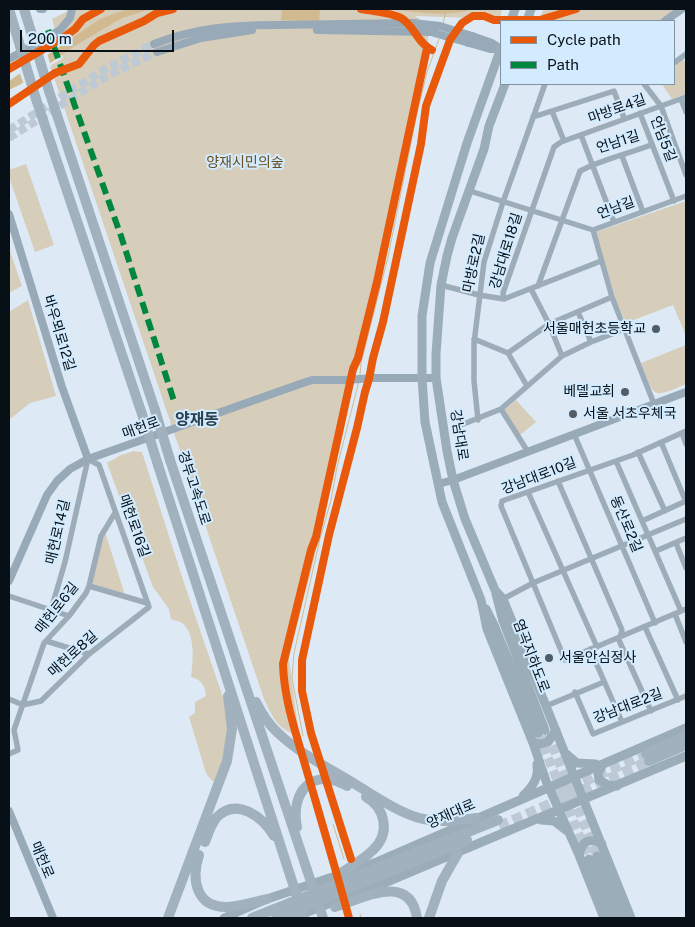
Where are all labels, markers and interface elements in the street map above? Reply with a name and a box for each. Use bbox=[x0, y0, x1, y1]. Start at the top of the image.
scale bar bbox=[22, 20, 176, 52]
legend bbox=[500, 20, 675, 85]
text: 200 m bbox=[28, 30, 72, 47]
text: Cycle path bbox=[547, 31, 621, 48]
text: Path bbox=[547, 56, 579, 73]
street label: 마방로4길 bbox=[586, 91, 648, 127]
street label: 언남5길 bbox=[647, 114, 679, 164]
street label: 언남1길 bbox=[594, 127, 642, 157]
park label: 양재시민의숲 bbox=[206, 155, 284, 171]
street label: 언남길 bbox=[595, 193, 637, 223]
street label: 강남대로18길 bbox=[486, 211, 526, 291]
street label: 마방로2길 bbox=[460, 232, 488, 294]
street label: 바우뫼로12길 bbox=[39, 293, 79, 373]
place label: 서울매헌초등학교 bbox=[543, 321, 646, 337]
marker: 서울매헌초등학교 bbox=[650, 323, 662, 335]
place label: 베델교회 bbox=[563, 384, 615, 400]
marker: 베델교회 bbox=[619, 386, 631, 398]
place label: 서울 서초우체국 bbox=[583, 406, 677, 422]
street label: 강남대로 bbox=[447, 408, 471, 462]
marker: 서울 서초우체국 bbox=[567, 408, 579, 420]
district label: 양재동 bbox=[175, 410, 219, 430]
street label: 매헌로 bbox=[120, 413, 162, 443]
street label: 경부고속도로 bbox=[174, 449, 214, 527]
street label: 강남대로10길 bbox=[499, 454, 579, 498]
street label: 매헌로16길 bbox=[115, 492, 153, 560]
street label: 동산로2길 bbox=[607, 493, 645, 555]
street label: 매헌로14길 bbox=[42, 498, 74, 566]
street label: 매헌로6길 bbox=[32, 579, 82, 637]
street label: 염곡지하도로 bbox=[509, 617, 553, 695]
street label: 매헌로8길 bbox=[45, 627, 101, 681]
place label: 서울안심정사 bbox=[559, 650, 636, 666]
marker: 서울안심정사 bbox=[543, 652, 555, 664]
street label: 강남대로2길 bbox=[591, 685, 665, 727]
street label: 양재대로 bbox=[424, 796, 478, 832]
street label: 매헌로 bbox=[27, 839, 57, 881]

